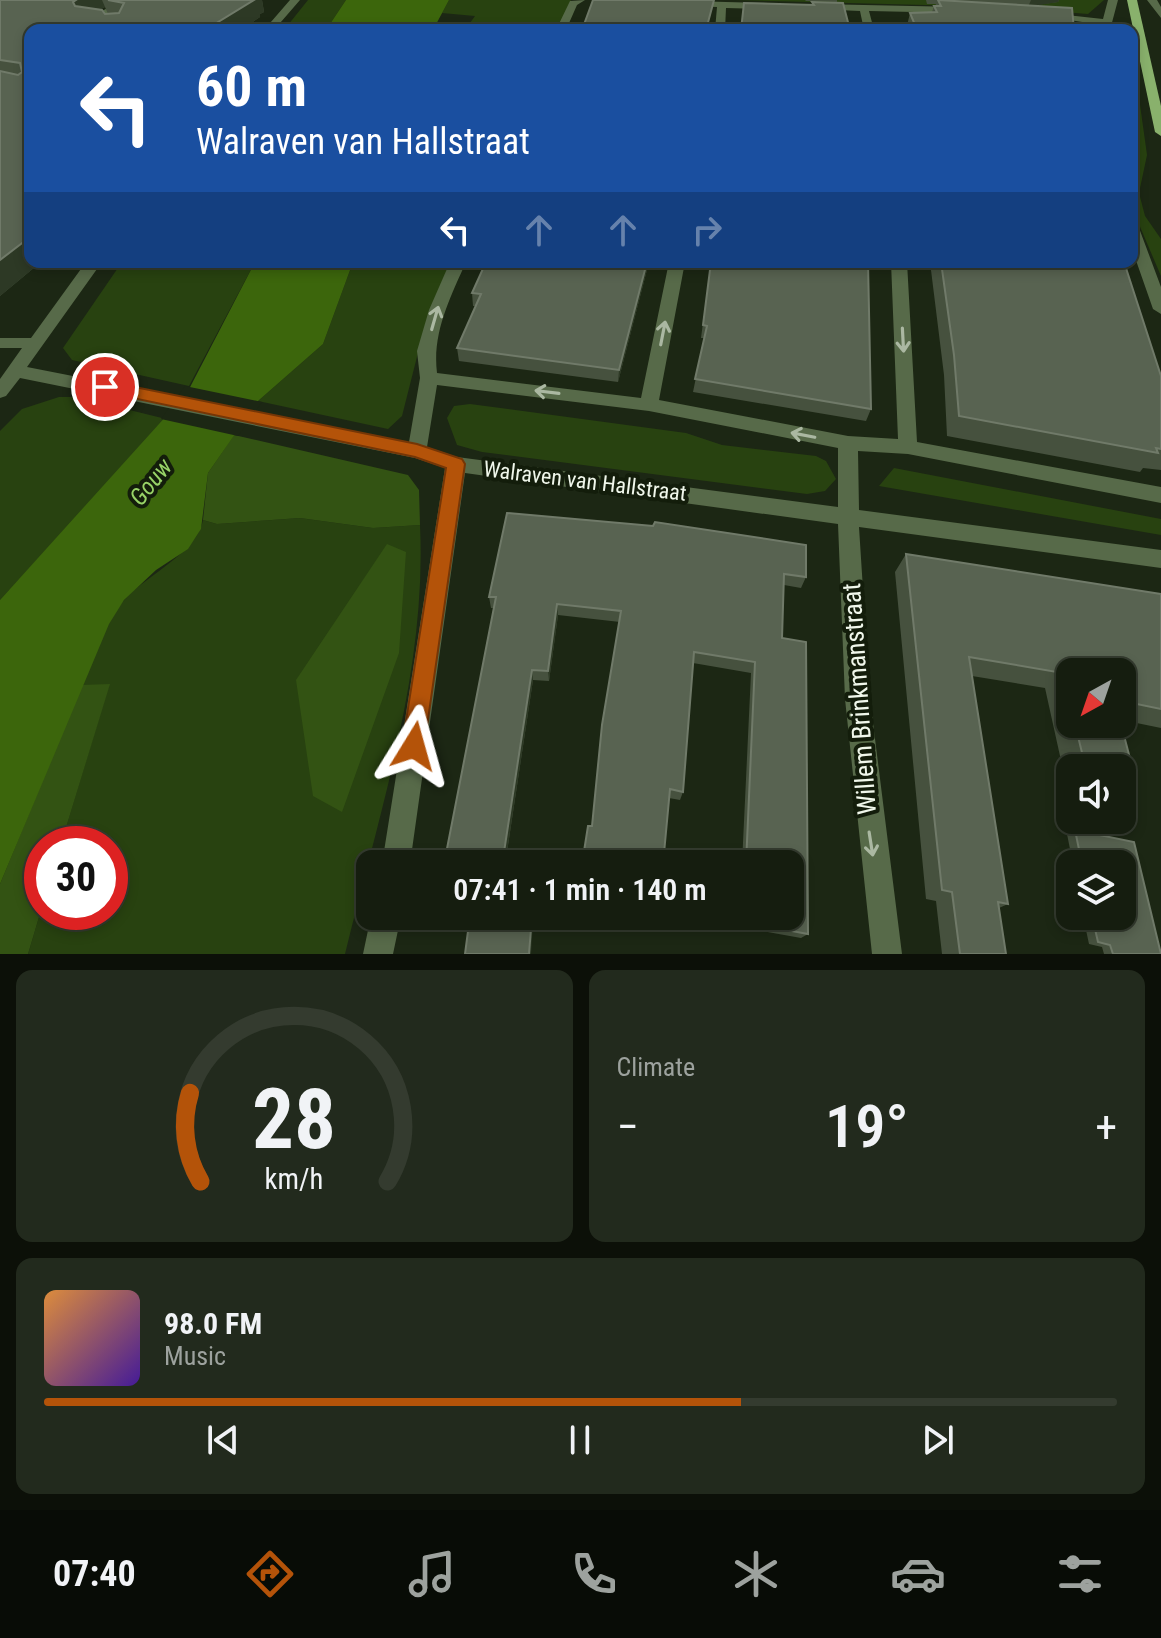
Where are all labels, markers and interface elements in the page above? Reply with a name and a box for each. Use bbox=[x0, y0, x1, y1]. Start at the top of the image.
text: 60 m bbox=[196, 54, 307, 120]
icon: left bbox=[64, 56, 168, 160]
text: Walraven van Hallstraat bbox=[196, 121, 530, 163]
icon: left bbox=[433, 208, 477, 252]
icon: ahead bbox=[517, 208, 561, 252]
icon: ahead bbox=[601, 208, 645, 252]
icon: right bbox=[685, 208, 729, 252]
one-way arrow bbox=[428, 306, 443, 332]
one-way arrow bbox=[656, 321, 671, 347]
one-way arrow bbox=[896, 326, 911, 353]
pin bbox=[71, 353, 139, 421]
icon: arrive bbox=[83, 365, 127, 409]
one-way arrow bbox=[534, 385, 561, 400]
one-way arrow bbox=[791, 426, 817, 441]
water label: Gouw bbox=[124, 452, 179, 511]
street label: Walraven van Hallstraat bbox=[482, 456, 688, 506]
street label: Willem Brinkmanstraat bbox=[836, 582, 882, 816]
north arrow bbox=[1056, 658, 1136, 738]
map controls bbox=[1056, 658, 1136, 930]
position arrow bbox=[372, 704, 456, 788]
button: sound bbox=[1056, 754, 1136, 834]
speed limit sign: 30 bbox=[24, 826, 128, 930]
one-way arrow bbox=[864, 831, 879, 856]
button: layers bbox=[1056, 850, 1136, 930]
text: 07:41 · 1 min · 140 m bbox=[453, 872, 707, 907]
text: Climate bbox=[617, 1052, 695, 1082]
text: 28 bbox=[252, 1071, 336, 1168]
text: 19° bbox=[825, 1091, 909, 1162]
text: − bbox=[617, 1101, 639, 1153]
text: + bbox=[1095, 1101, 1117, 1153]
text: km/h bbox=[265, 1162, 324, 1196]
text: 98.0 FM bbox=[164, 1306, 262, 1341]
text: Music bbox=[164, 1341, 226, 1371]
icon: previous bbox=[201, 1418, 245, 1462]
icon: pause bbox=[558, 1418, 602, 1462]
icon: next bbox=[916, 1418, 960, 1462]
icon: directions bbox=[242, 1546, 298, 1602]
icon: music bbox=[404, 1546, 460, 1602]
icon: phone bbox=[566, 1546, 622, 1602]
icon: climate bbox=[728, 1546, 784, 1602]
icon: car bbox=[890, 1546, 946, 1602]
icon: filters bbox=[1052, 1546, 1108, 1602]
text: 07:40 bbox=[53, 1553, 136, 1595]

